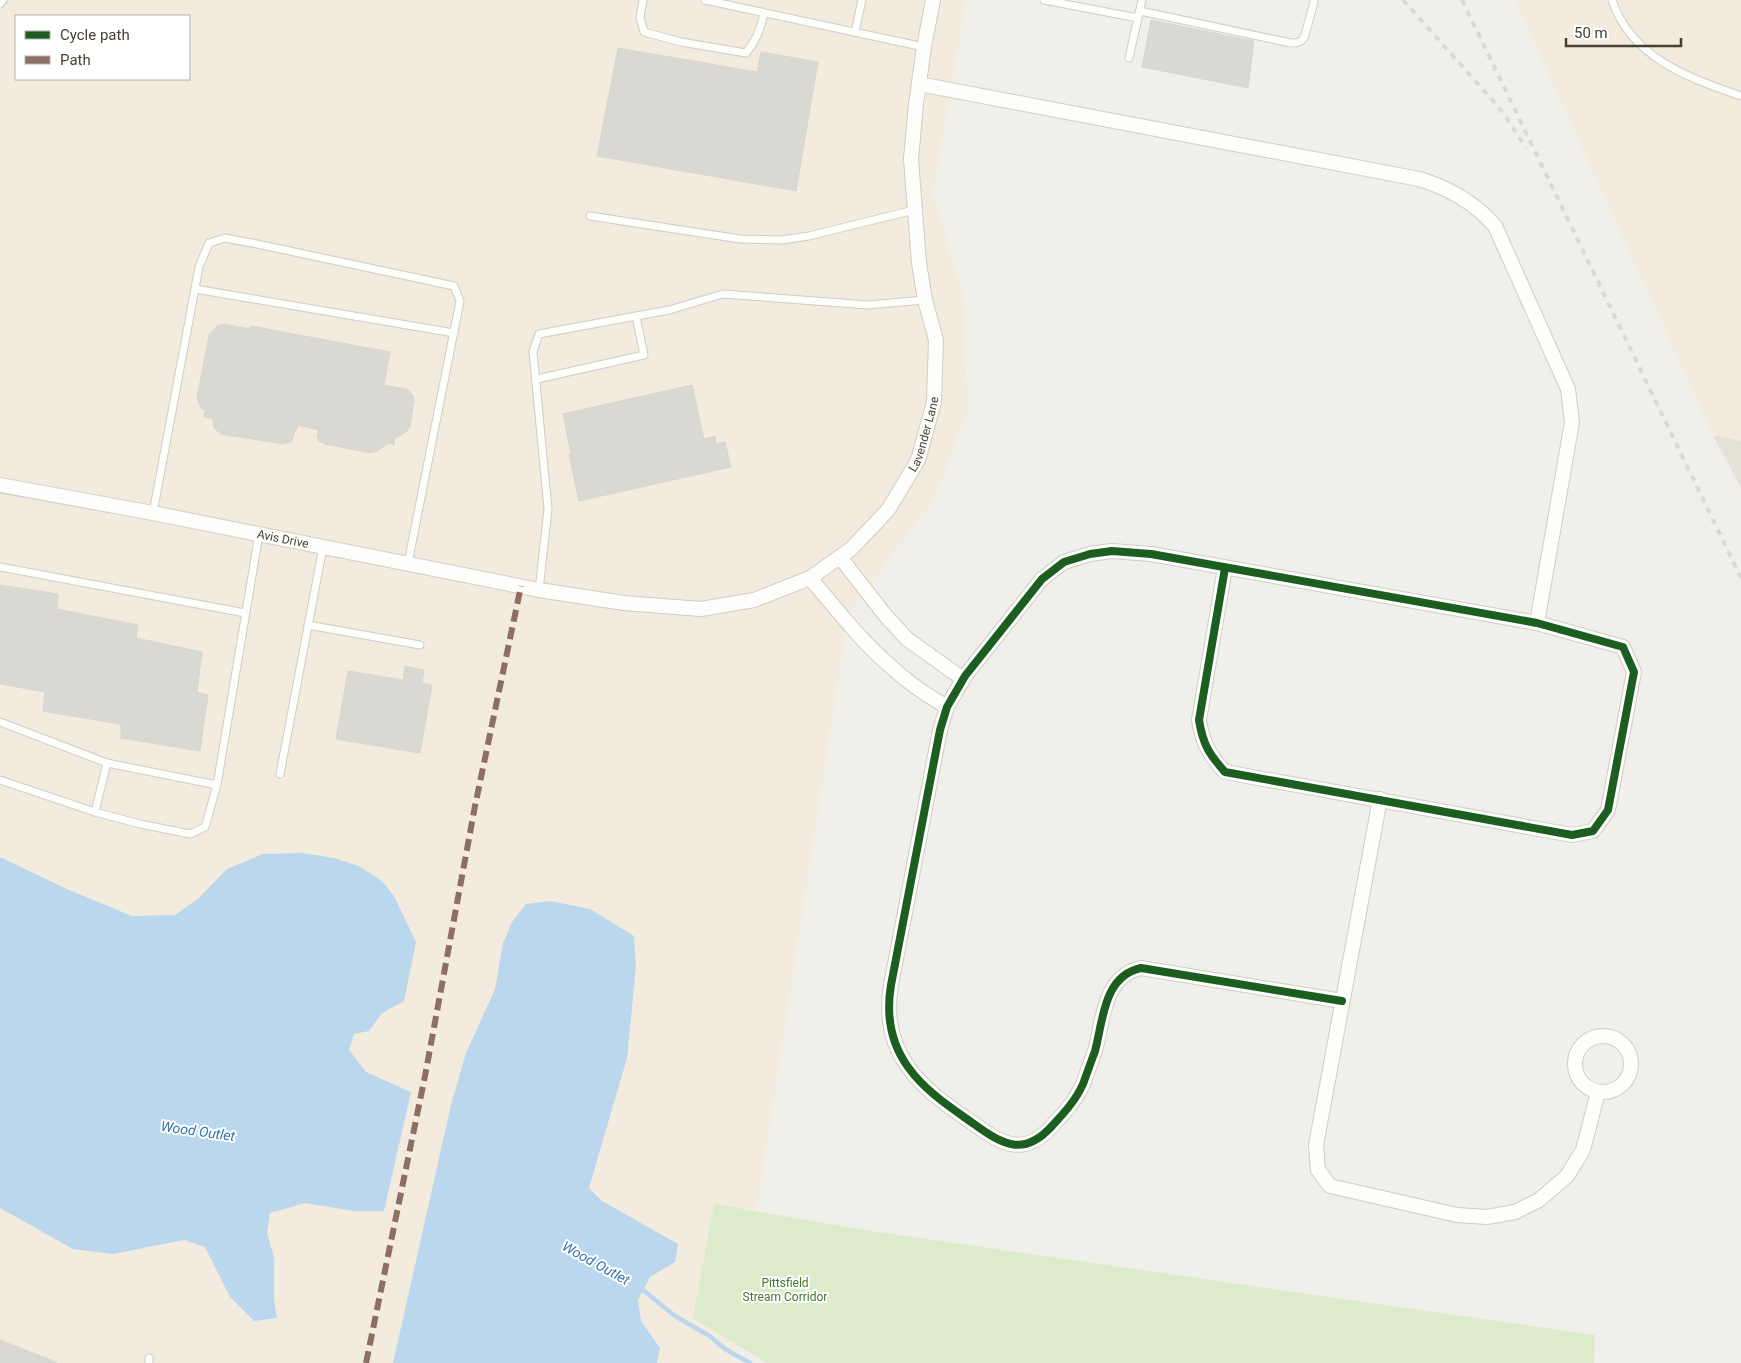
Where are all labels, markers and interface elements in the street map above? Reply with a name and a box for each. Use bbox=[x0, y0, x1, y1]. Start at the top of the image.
legend bbox=[15, 15, 190, 80]
scale bar bbox=[1566, 15, 1681, 47]
text: 50 m bbox=[1574, 24, 1608, 42]
text: Cycle path bbox=[60, 26, 130, 44]
text: Path bbox=[60, 51, 91, 69]
street label: Lavender Lane bbox=[906, 397, 941, 474]
street label: Avis Drive bbox=[256, 527, 310, 551]
water label: Wood Outlet bbox=[160, 1118, 237, 1144]
water label: Wood Outlet bbox=[559, 1238, 633, 1288]
park label: Pittsfield Stream Corridor bbox=[743, 1276, 827, 1304]

